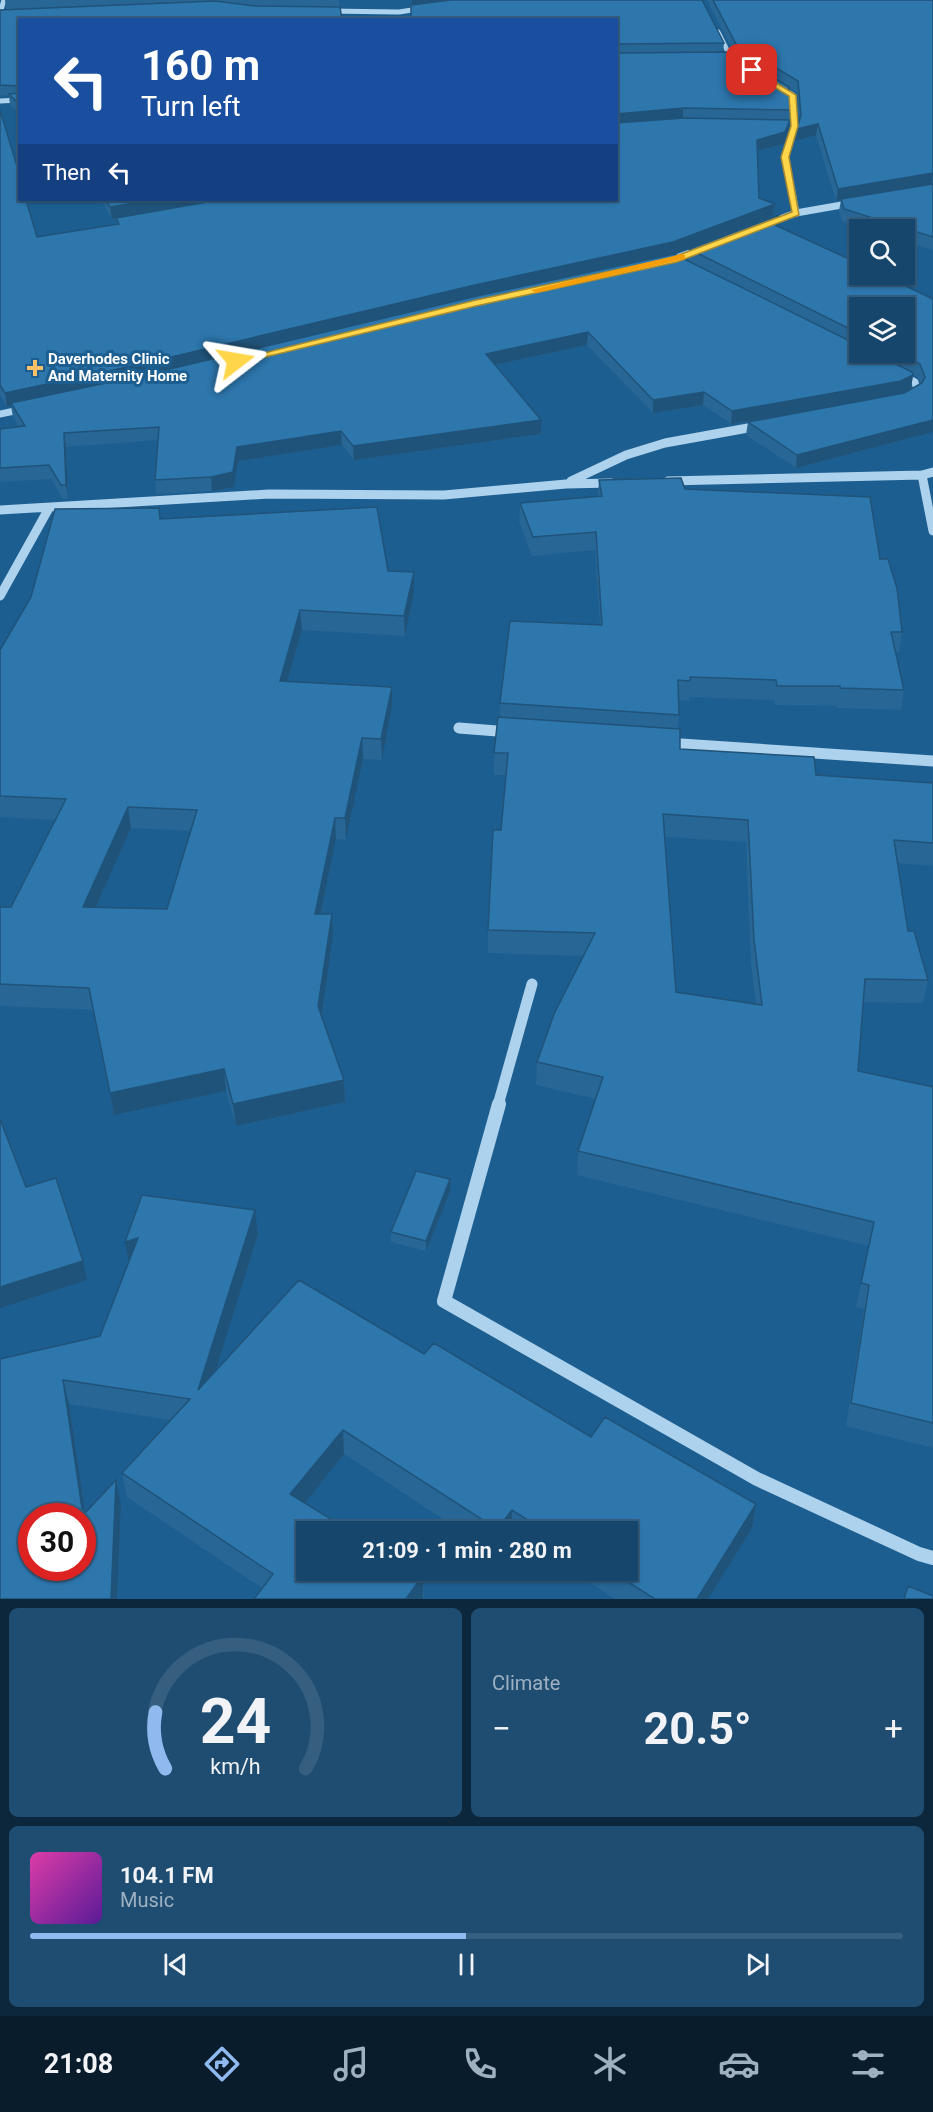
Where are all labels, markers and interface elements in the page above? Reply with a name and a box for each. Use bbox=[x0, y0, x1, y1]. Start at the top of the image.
text: 160 m bbox=[141, 41, 260, 90]
icon: left bbox=[42, 42, 120, 120]
pin bbox=[726, 44, 777, 95]
icon: arrive bbox=[735, 53, 768, 86]
text: Turn left bbox=[141, 91, 241, 123]
icon: left bbox=[103, 156, 136, 189]
text: Then bbox=[42, 160, 91, 185]
map controls bbox=[849, 219, 915, 363]
button: search bbox=[849, 219, 915, 285]
button: layers bbox=[849, 297, 915, 363]
position arrow bbox=[204, 329, 268, 393]
place label: Daverhodes Clinic And Maternity Home bbox=[48, 350, 187, 385]
marker: Daverhodes Clinic And Maternity Home bbox=[26, 359, 44, 377]
speed limit sign: 30 bbox=[18, 1503, 96, 1581]
text: 21:09 · 1 min · 280 m bbox=[362, 1538, 572, 1563]
text: Climate bbox=[492, 1671, 560, 1695]
text: 24 bbox=[200, 1685, 271, 1758]
text: 20.5° bbox=[644, 1702, 752, 1755]
text: − bbox=[492, 1709, 511, 1748]
text: + bbox=[884, 1709, 903, 1748]
text: km/h bbox=[210, 1755, 261, 1780]
text: 104.1 FM bbox=[120, 1863, 214, 1888]
text: Music bbox=[120, 1888, 174, 1912]
icon: previous bbox=[159, 1948, 192, 1981]
icon: pause bbox=[450, 1948, 483, 1981]
icon: next bbox=[741, 1948, 774, 1981]
icon: directions bbox=[201, 2043, 243, 2085]
icon: music bbox=[330, 2043, 372, 2085]
icon: phone bbox=[459, 2043, 501, 2085]
icon: climate bbox=[589, 2043, 631, 2085]
icon: car bbox=[718, 2043, 760, 2085]
icon: filters bbox=[847, 2043, 889, 2085]
text: 21:08 bbox=[44, 2048, 113, 2080]

